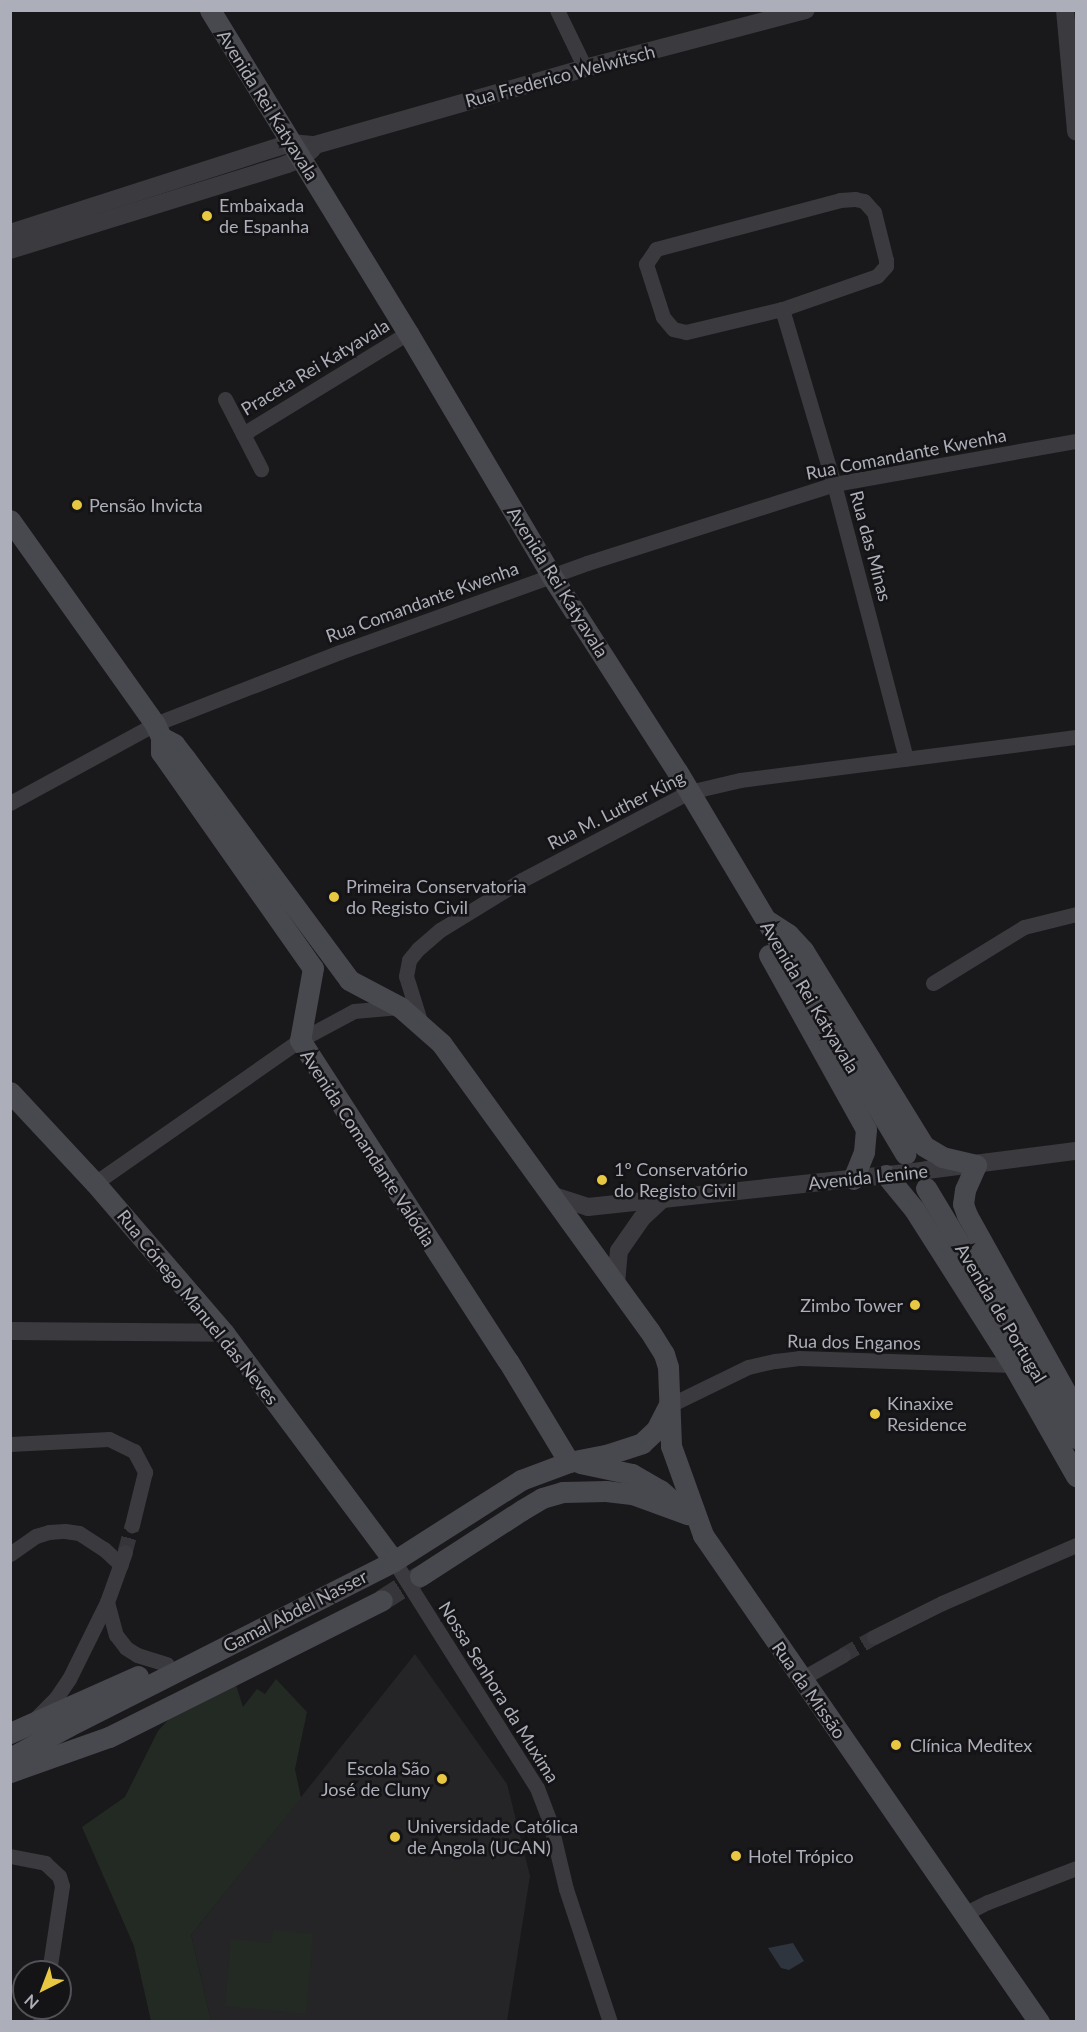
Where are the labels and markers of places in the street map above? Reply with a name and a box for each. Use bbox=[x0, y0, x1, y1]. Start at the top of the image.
place label: Embaixada de Espanha bbox=[219, 195, 309, 238]
marker: Embaixada de Espanha bbox=[200, 209, 214, 223]
place label: Pensão Invicta bbox=[89, 494, 203, 516]
marker: Pensão Invicta bbox=[70, 498, 84, 512]
place label: Primeira Conservatoria do Registo Civil bbox=[346, 876, 526, 918]
marker: Primeira Conservatoria do Registo Civil bbox=[327, 890, 341, 904]
place label: 1º Conservatório do Registo Civil bbox=[614, 1159, 748, 1202]
marker: 1º Conservatório do Registo Civil bbox=[595, 1173, 609, 1187]
place label: Zimbo Tower bbox=[800, 1294, 903, 1316]
marker: Zimbo Tower bbox=[908, 1298, 922, 1312]
place label: Kinaxixe Residence bbox=[887, 1393, 967, 1436]
marker: Kinaxixe Residence bbox=[868, 1407, 882, 1421]
place label: Clínica Meditex bbox=[910, 1734, 1032, 1756]
marker: Clínica Meditex bbox=[887, 1736, 905, 1754]
place label: Escola São José de Cluny bbox=[321, 1758, 430, 1800]
marker: Escola São José de Cluny bbox=[435, 1772, 449, 1786]
place label: Universidade Católica de Angola (UCAN) bbox=[407, 1816, 578, 1858]
marker: Universidade Católica de Angola (UCAN) bbox=[388, 1830, 402, 1844]
place label: Hotel Trópico bbox=[748, 1845, 854, 1867]
marker: Hotel Trópico bbox=[729, 1849, 743, 1863]

